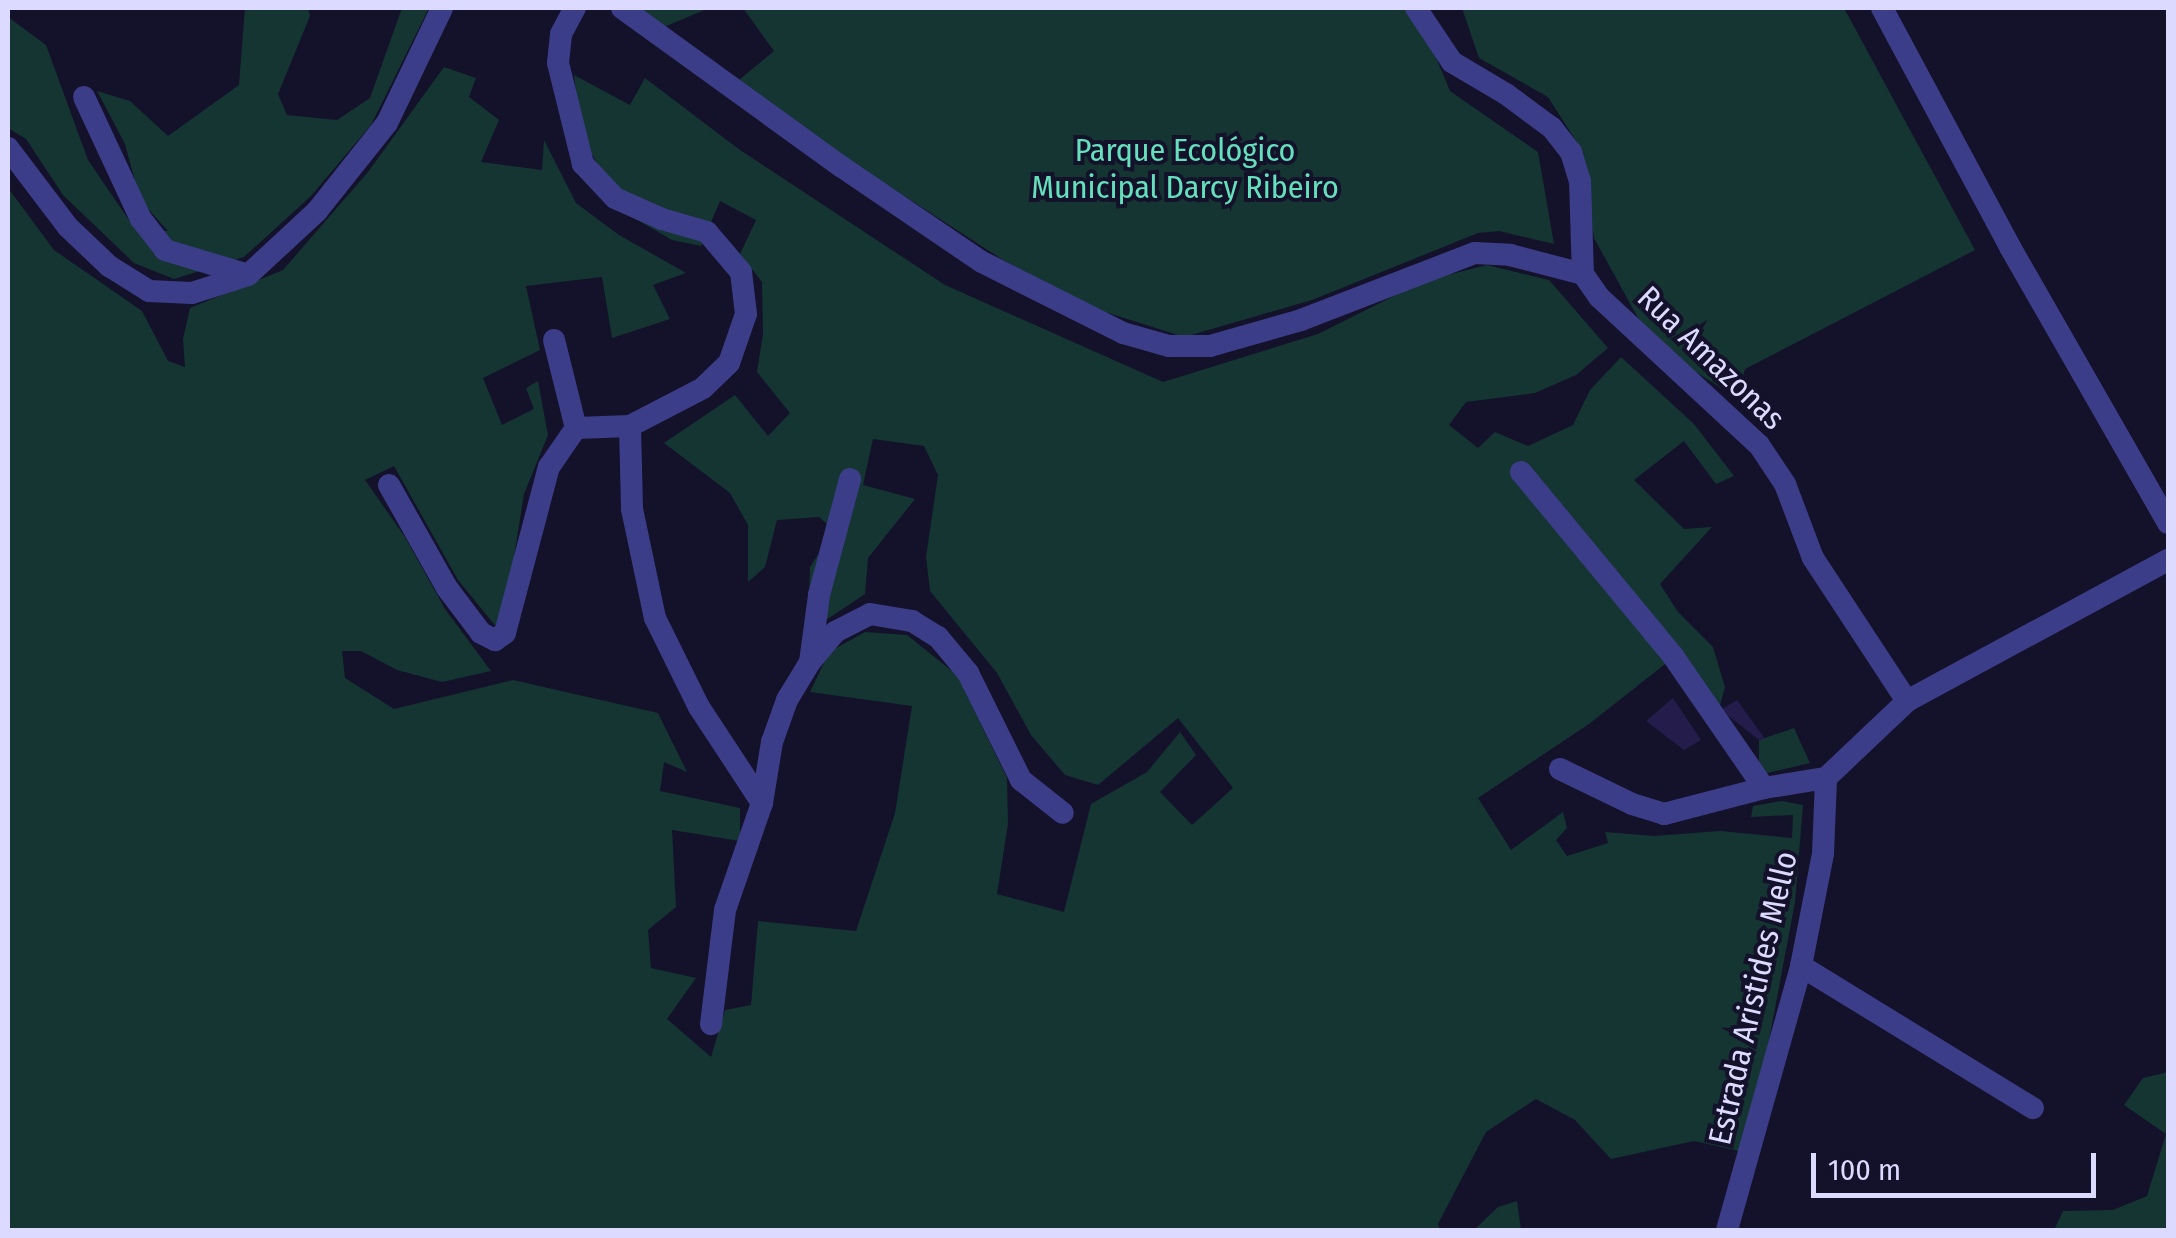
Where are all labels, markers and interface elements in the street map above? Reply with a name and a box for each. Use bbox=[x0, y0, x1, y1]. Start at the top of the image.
park label: Parque Ecológico Municipal Darcy Ribeiro bbox=[1031, 132, 1339, 207]
street label: Rua Amazonas bbox=[1629, 278, 1793, 438]
street label: Estrada Aristides Mello bbox=[1701, 848, 1805, 1148]
scale bar bbox=[1816, 1133, 2101, 1195]
text: 100 m bbox=[1828, 1152, 1901, 1188]

